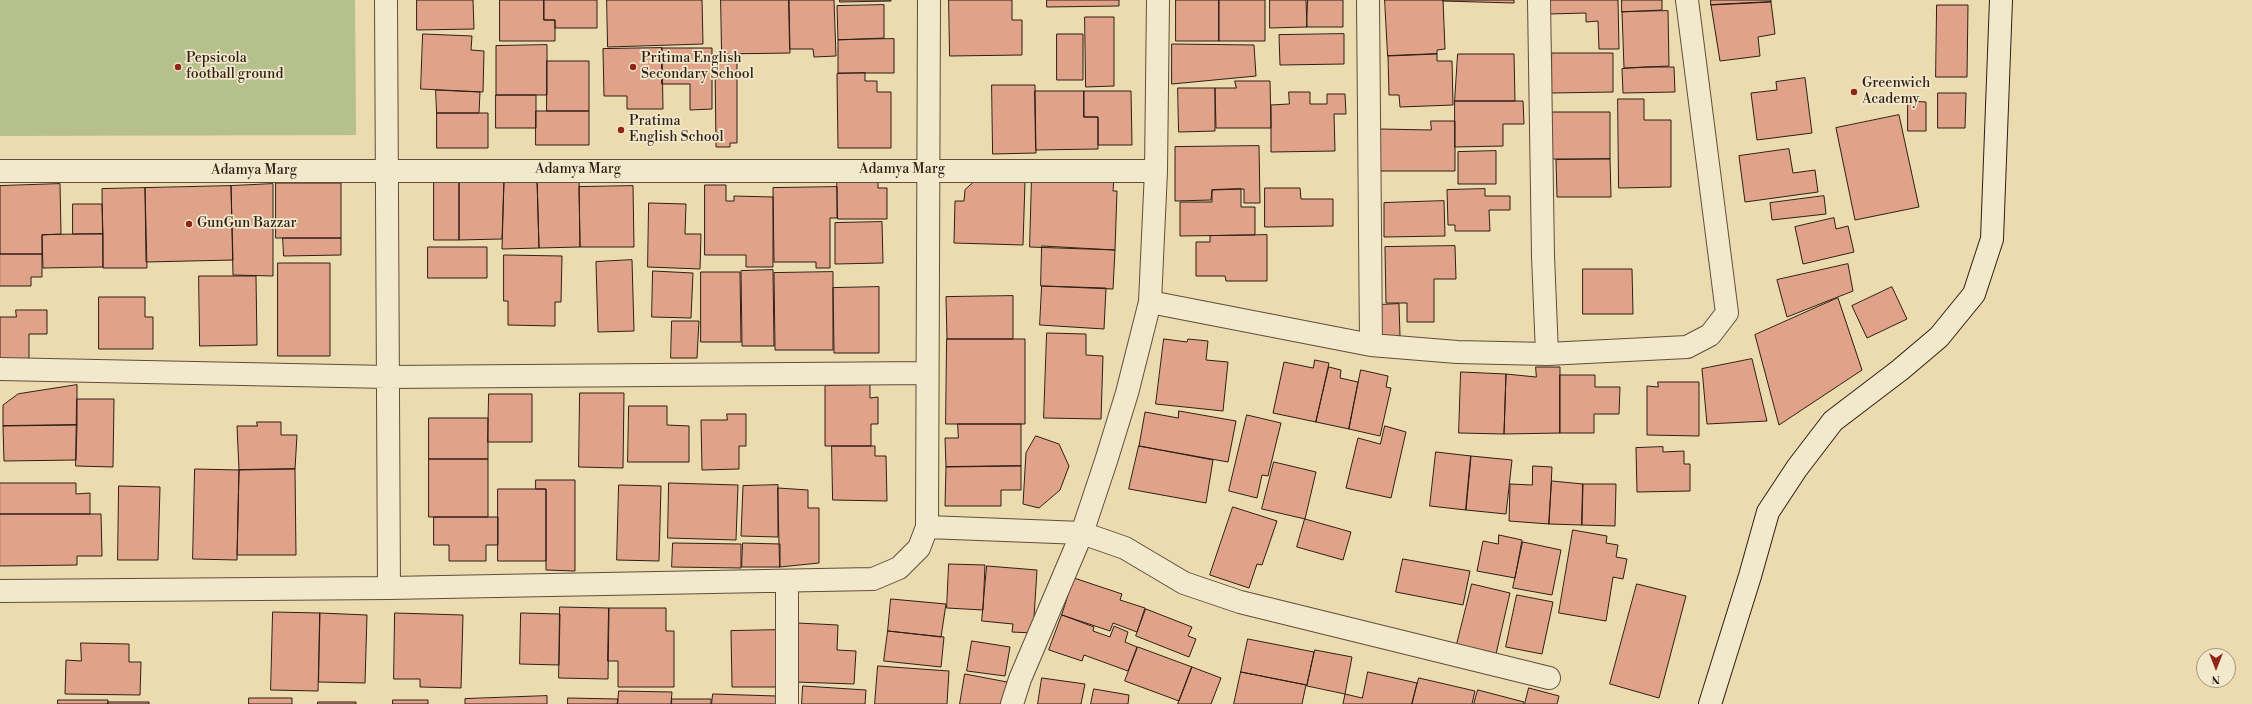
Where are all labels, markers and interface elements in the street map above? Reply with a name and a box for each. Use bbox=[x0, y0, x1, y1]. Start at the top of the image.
place label: Pepsicola football ground bbox=[186, 51, 283, 84]
place label: Pritima English Secondary School bbox=[641, 51, 754, 84]
marker: Pepsicola football ground bbox=[173, 62, 183, 72]
marker: Pritima English Secondary School bbox=[628, 62, 638, 72]
place label: Greenwich Academy bbox=[1862, 76, 1930, 108]
marker: Greenwich Academy bbox=[1849, 87, 1859, 97]
place label: Pratima English School bbox=[629, 114, 724, 146]
marker: Pratima English School bbox=[616, 125, 626, 135]
street label: Adamya Marg bbox=[535, 162, 621, 178]
street label: Adamya Marg bbox=[859, 162, 945, 178]
street label: Adamya Marg bbox=[211, 163, 297, 179]
place label: GunGun Bazzar bbox=[197, 216, 297, 232]
marker: GunGun Bazzar bbox=[184, 219, 194, 229]
north arrow bbox=[2196, 648, 2236, 688]
text: N bbox=[2212, 672, 2220, 686]

